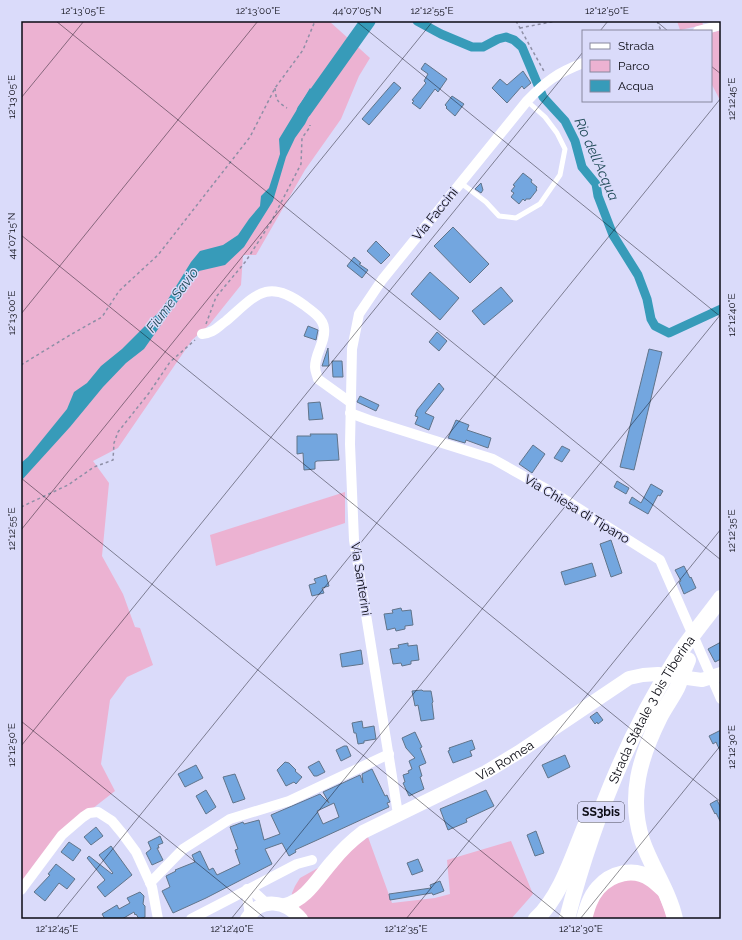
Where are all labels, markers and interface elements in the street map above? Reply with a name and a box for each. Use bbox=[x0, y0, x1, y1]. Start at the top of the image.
text: 12°13'05"E bbox=[61, 5, 105, 16]
text: 12°13'00"E bbox=[236, 5, 280, 16]
text: 44°07'05"N bbox=[333, 5, 381, 16]
text: 12°12'55"E bbox=[410, 5, 454, 16]
text: 12°12'50"E bbox=[585, 5, 629, 16]
legend bbox=[582, 30, 712, 102]
text: Strada bbox=[618, 39, 654, 53]
text: Parco bbox=[618, 59, 650, 73]
text: 12°13'05"E bbox=[6, 75, 17, 119]
text: 12°12'45"E bbox=[726, 78, 737, 120]
text: Acqua bbox=[618, 79, 654, 93]
water label: Rio dell'Acqua bbox=[572, 115, 622, 203]
street label: Via Faccini bbox=[409, 185, 461, 243]
text: 44°07'15"N bbox=[6, 213, 17, 260]
water label: Fiume Savio bbox=[143, 265, 201, 335]
text: 12°13'00"E bbox=[6, 291, 17, 335]
text: 12°12'40"E bbox=[726, 293, 737, 337]
street label: Via Chiesa di Tipano bbox=[521, 471, 633, 547]
text: 12°12'55"E bbox=[6, 507, 17, 551]
text: 12°12'35"E bbox=[726, 509, 737, 553]
street label: Via Santerini bbox=[348, 541, 374, 617]
street label: Strada Statale 3 bis Tiberina bbox=[605, 632, 697, 786]
text: 12°12'50"E bbox=[6, 723, 17, 767]
text: 12°12'30"E bbox=[726, 725, 737, 769]
street label: Via Romea bbox=[473, 737, 536, 783]
road number: SS3bis bbox=[578, 802, 624, 822]
text: 12°12'45"E bbox=[36, 923, 78, 934]
text: 12°12'40"E bbox=[210, 923, 254, 934]
text: 12°12'35"E bbox=[384, 923, 428, 934]
text: 12°12'30"E bbox=[559, 923, 603, 934]

